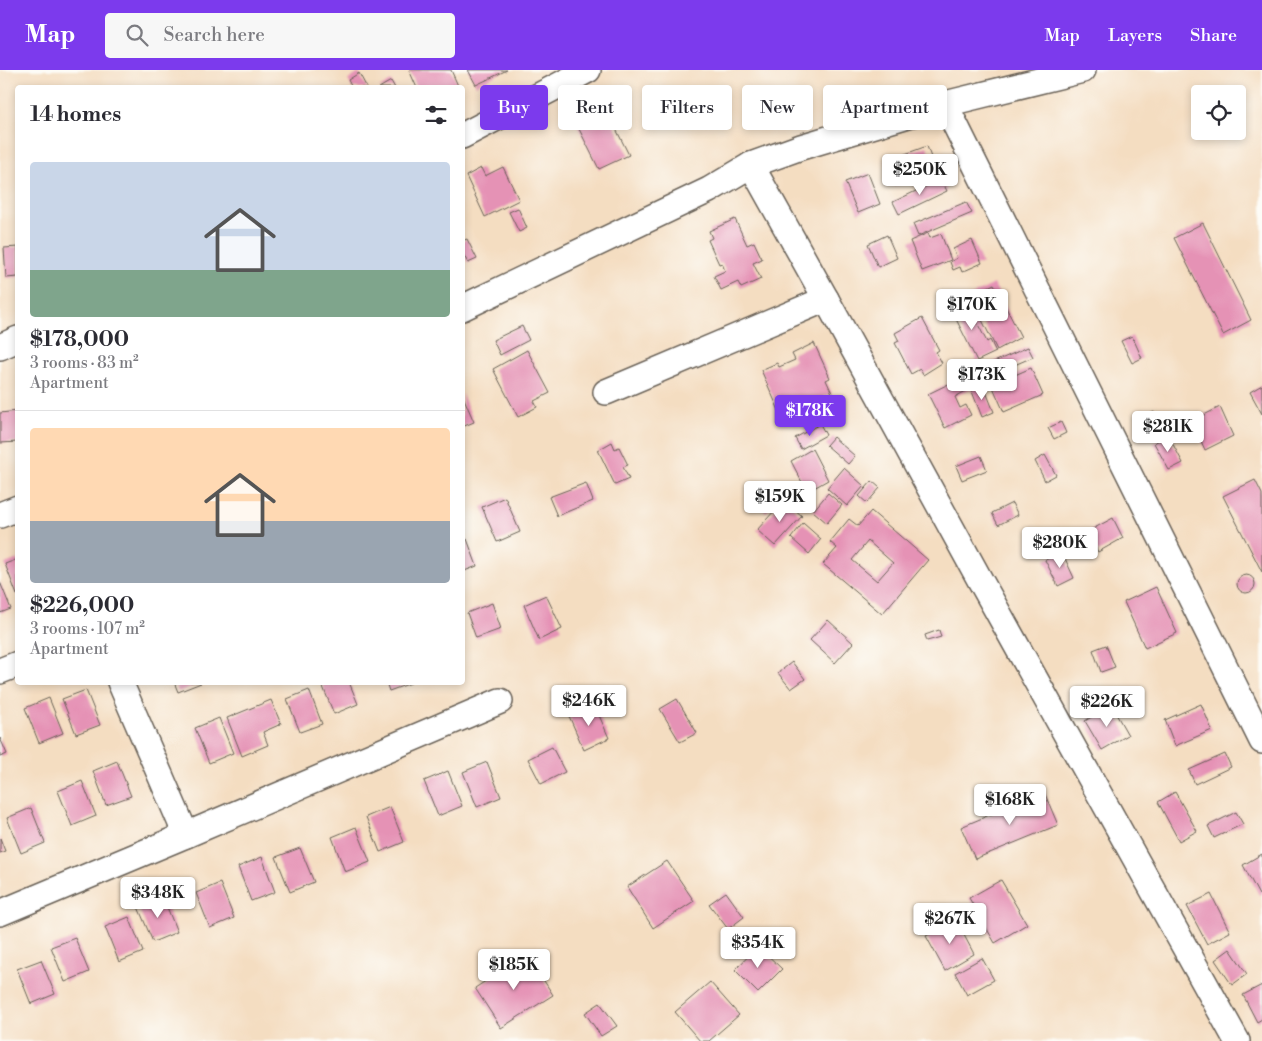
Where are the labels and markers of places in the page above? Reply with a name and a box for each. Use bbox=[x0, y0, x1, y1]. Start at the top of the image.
pin: $250K bbox=[885, 154, 955, 196]
pin: $170K bbox=[937, 288, 1007, 331]
pin: $173K bbox=[947, 358, 1017, 401]
pin: $178K bbox=[775, 394, 845, 437]
pin: $281K bbox=[1133, 410, 1203, 453]
pin: $159K bbox=[745, 480, 815, 523]
pin: $280K bbox=[1025, 526, 1095, 569]
pin: $246K bbox=[554, 684, 624, 727]
pin: $226K bbox=[1072, 686, 1142, 728]
pin: $168K bbox=[975, 784, 1045, 826]
pin: $348K bbox=[123, 876, 193, 919]
pin: $267K bbox=[915, 902, 985, 945]
pin: $354K bbox=[723, 926, 793, 969]
pin: $185K bbox=[479, 948, 549, 991]

